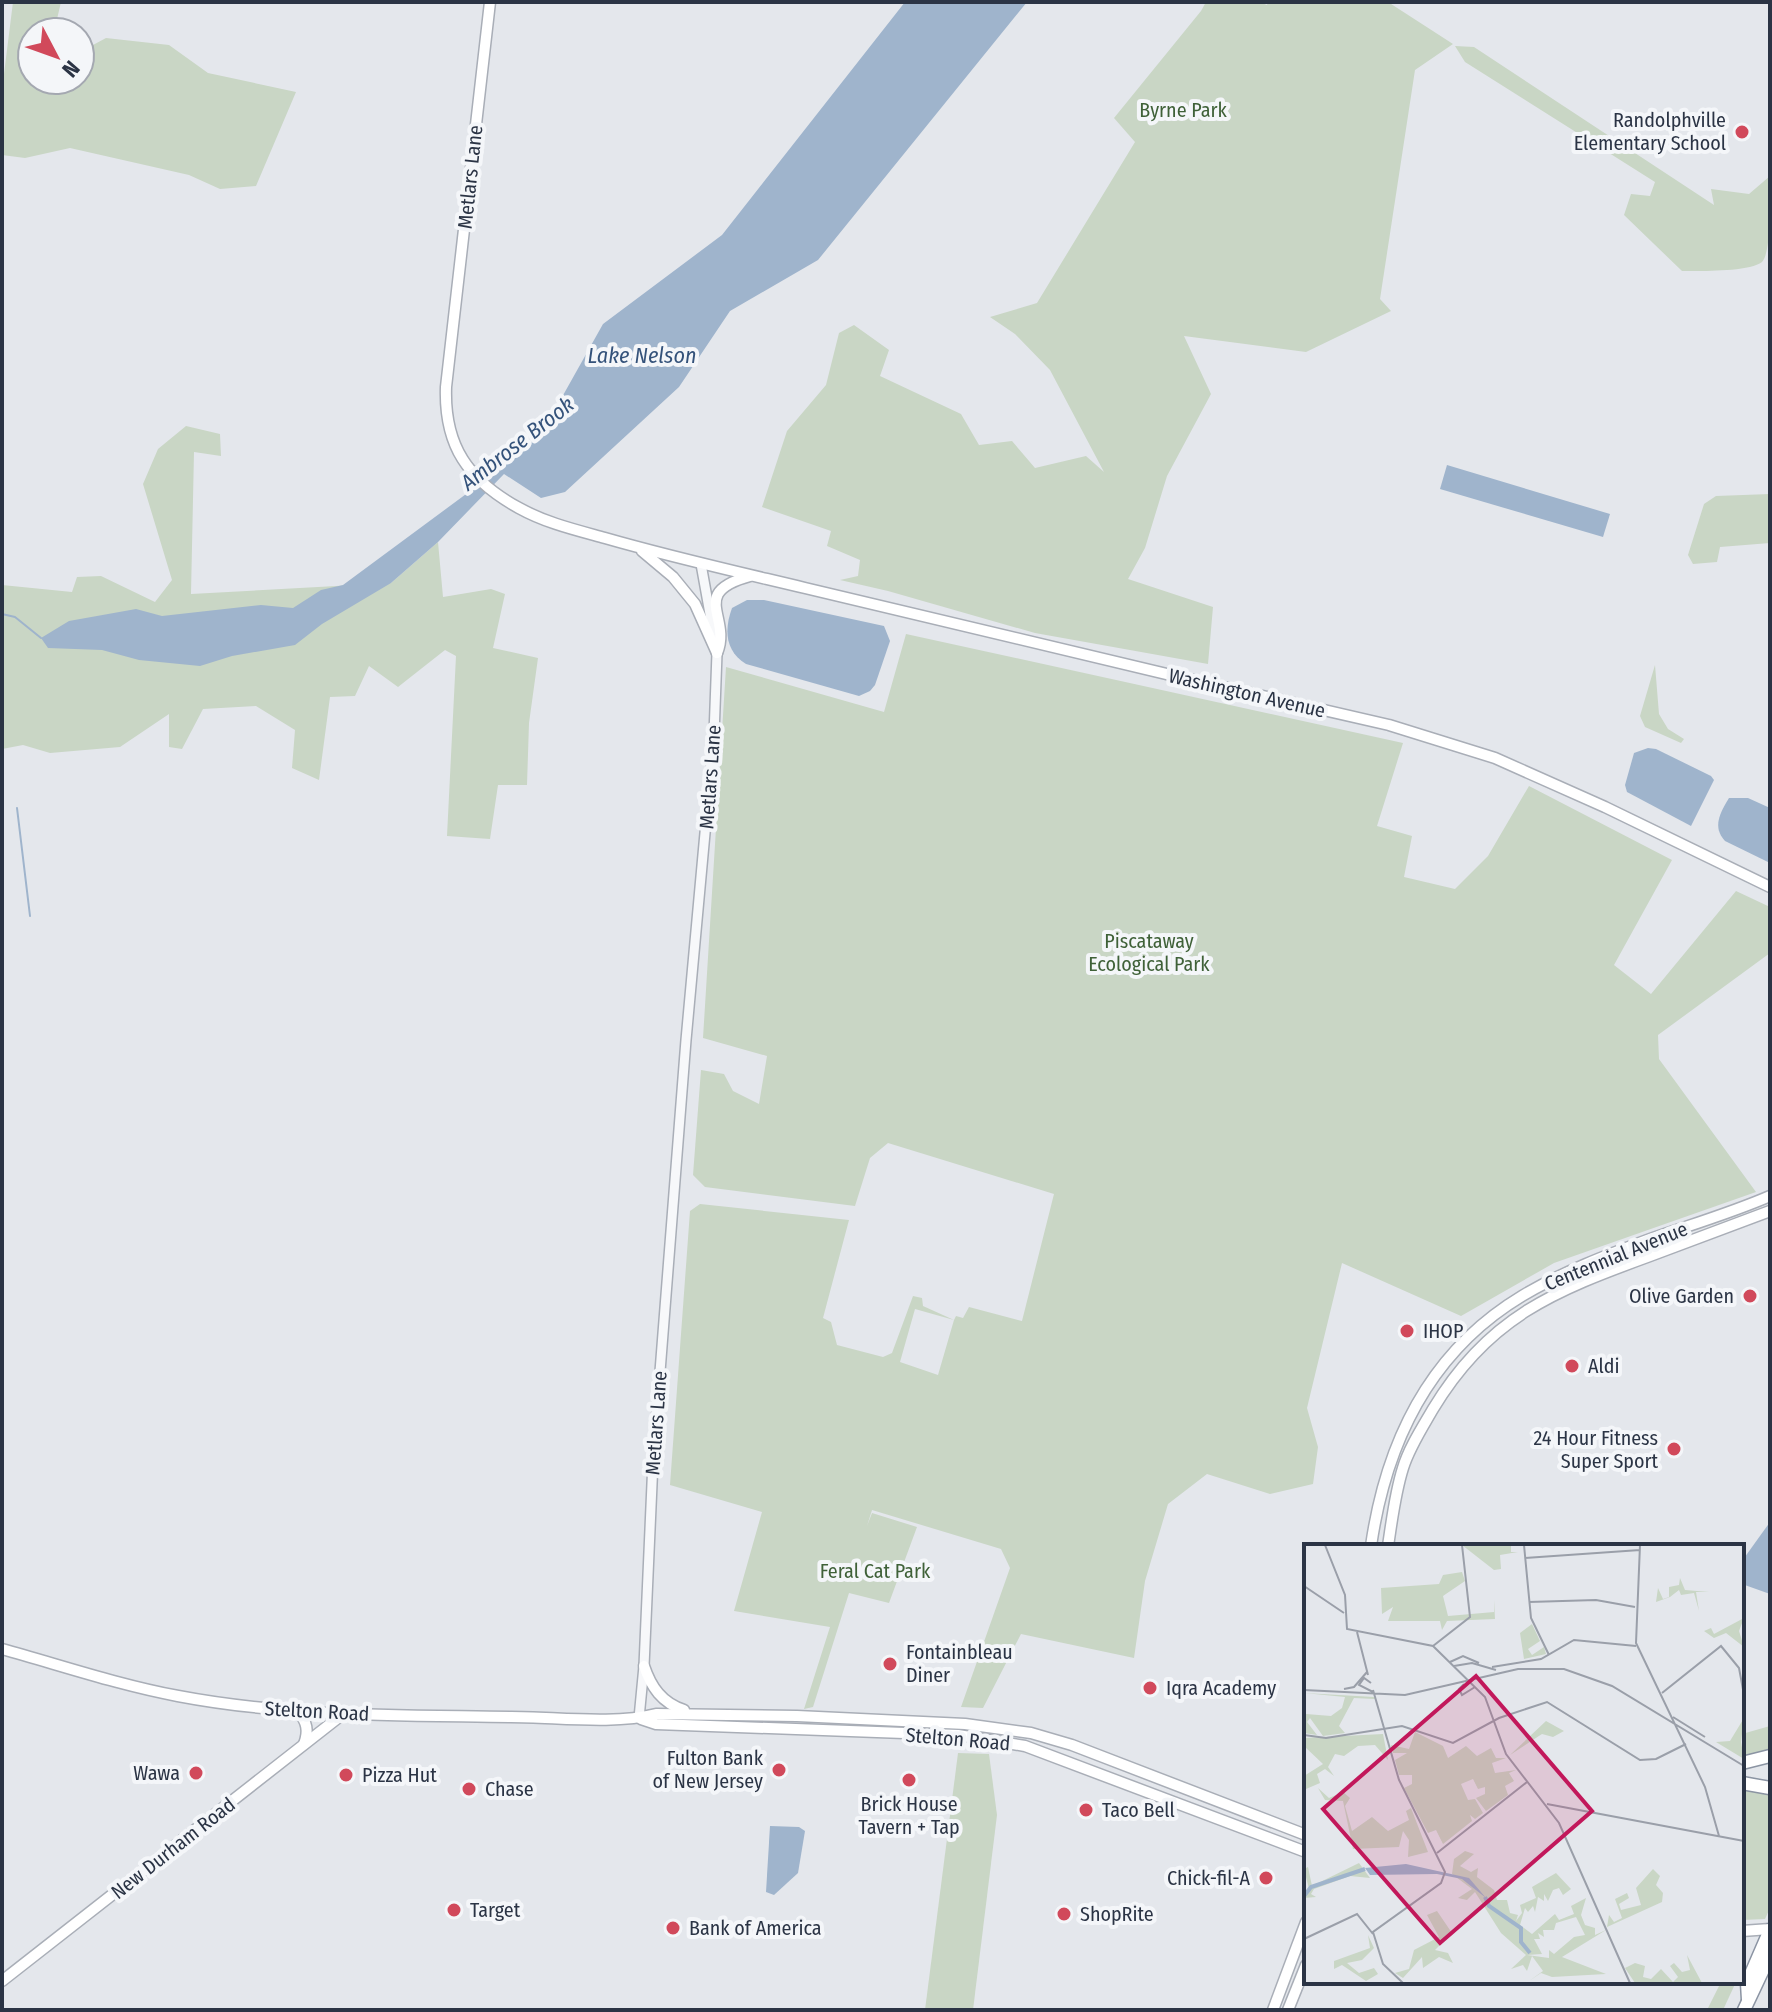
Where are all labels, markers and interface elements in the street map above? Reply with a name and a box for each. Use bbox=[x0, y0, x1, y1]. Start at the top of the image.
north arrow bbox=[16, 16, 96, 96]
text: N bbox=[56, 55, 85, 83]
park label: Byrne Park bbox=[1139, 98, 1227, 122]
place label: Randolphville Elementary School bbox=[1574, 108, 1726, 155]
marker: Randolphville Elementary School bbox=[1733, 123, 1751, 141]
street label: Metlars Lane bbox=[453, 124, 487, 230]
water label: Lake Nelson bbox=[588, 342, 696, 369]
water label: Ambrose Brook bbox=[455, 391, 579, 497]
street label: Washington Avenue bbox=[1166, 663, 1328, 723]
street label: Metlars Lane bbox=[694, 724, 726, 830]
park label: Piscataway Ecological Park bbox=[1088, 929, 1210, 976]
street label: Centennial Avenue bbox=[1541, 1216, 1691, 1296]
place label: Olive Garden bbox=[1629, 1284, 1734, 1308]
marker: Olive Garden bbox=[1741, 1287, 1759, 1305]
place label: IHOP bbox=[1423, 1319, 1463, 1343]
marker: IHOP bbox=[1398, 1322, 1416, 1340]
place label: Aldi bbox=[1588, 1354, 1619, 1378]
marker: Aldi bbox=[1563, 1357, 1581, 1375]
street label: Metlars Lane bbox=[640, 1370, 672, 1476]
place label: 24 Hour Fitness Super Sport bbox=[1533, 1426, 1658, 1473]
marker: 24 Hour Fitness Super Sport bbox=[1665, 1440, 1683, 1458]
inset map bbox=[1304, 1544, 1744, 1984]
park label: Feral Cat Park bbox=[820, 1559, 931, 1583]
place label: Fontainbleau Diner bbox=[906, 1640, 1013, 1687]
marker: Fontainbleau Diner bbox=[881, 1655, 899, 1673]
place label: Iqra Academy bbox=[1166, 1676, 1276, 1700]
marker: Iqra Academy bbox=[1141, 1679, 1159, 1697]
street label: Stelton Road bbox=[264, 1696, 370, 1726]
street label: Stelton Road bbox=[905, 1722, 1011, 1756]
place label: Fulton Bank of New Jersey bbox=[653, 1746, 764, 1793]
place label: Wawa bbox=[133, 1761, 180, 1785]
marker: Fulton Bank of New Jersey bbox=[770, 1761, 788, 1779]
place label: Pizza Hut bbox=[362, 1763, 437, 1787]
marker: Wawa bbox=[187, 1764, 205, 1782]
marker: Pizza Hut bbox=[337, 1766, 355, 1784]
marker: Brick House Tavern + Tap bbox=[900, 1771, 918, 1789]
place label: Chase bbox=[485, 1777, 534, 1801]
marker: Chase bbox=[460, 1780, 478, 1798]
street label: New Durham Road bbox=[106, 1792, 240, 1904]
place label: Brick House Tavern + Tap bbox=[858, 1792, 960, 1839]
place label: Taco Bell bbox=[1102, 1798, 1175, 1822]
marker: Taco Bell bbox=[1077, 1801, 1095, 1819]
place label: Chick-fil-A bbox=[1167, 1866, 1250, 1890]
marker: Chick-fil-A bbox=[1257, 1869, 1275, 1887]
place label: Target bbox=[470, 1898, 521, 1922]
marker: Target bbox=[445, 1901, 463, 1919]
place label: ShopRite bbox=[1080, 1902, 1154, 1926]
marker: ShopRite bbox=[1055, 1905, 1073, 1923]
place label: Bank of America bbox=[689, 1916, 822, 1940]
marker: Bank of America bbox=[664, 1919, 682, 1937]

